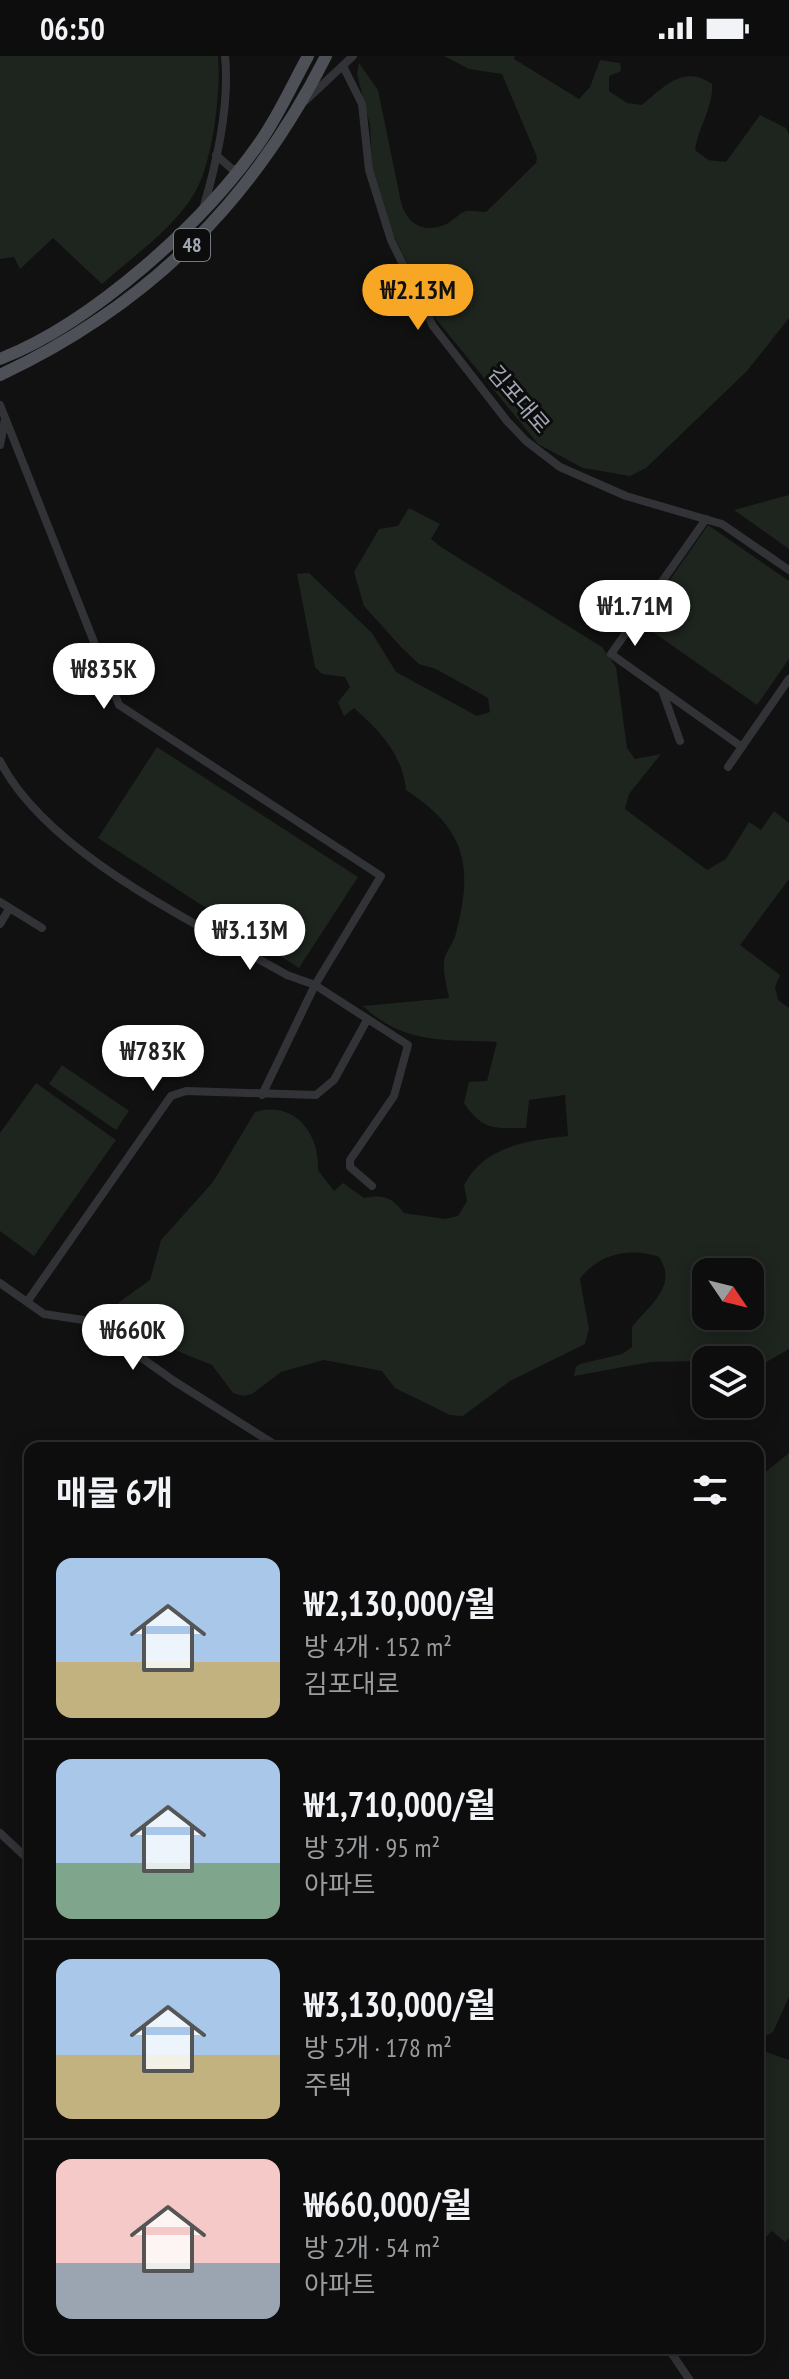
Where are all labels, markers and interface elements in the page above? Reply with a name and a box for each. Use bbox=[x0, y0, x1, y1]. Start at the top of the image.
text: 06:50 bbox=[40, 9, 105, 48]
road number: 48 bbox=[174, 229, 210, 261]
pin: ₩2.13M bbox=[353, 264, 483, 332]
text: ₩2.13M bbox=[380, 273, 456, 306]
street label: 김포대로 bbox=[482, 359, 556, 439]
pin: ₩1.71M bbox=[570, 580, 700, 648]
text: ₩1.71M bbox=[597, 589, 673, 622]
pin: ₩835K bbox=[48, 643, 160, 711]
text: ₩835K bbox=[71, 652, 137, 685]
pin: ₩3.13M bbox=[185, 904, 315, 972]
text: ₩3.13M bbox=[212, 913, 288, 946]
pin: ₩783K bbox=[97, 1025, 209, 1093]
text: ₩783K bbox=[120, 1034, 186, 1067]
north arrow bbox=[692, 1258, 764, 1330]
map controls bbox=[692, 1258, 764, 1418]
pin: ₩660K bbox=[77, 1304, 189, 1372]
text: ₩660K bbox=[100, 1313, 166, 1346]
button: layers bbox=[692, 1346, 764, 1418]
icon: filters bbox=[688, 1468, 732, 1512]
text: 매물 6개 bbox=[56, 1470, 173, 1514]
text: ₩2,130,000/월 bbox=[304, 1581, 496, 1625]
icon: home bbox=[120, 1590, 216, 1686]
text: 방 4개 · 152 m² bbox=[304, 1630, 452, 1663]
text: 김포대로 bbox=[304, 1667, 400, 1700]
text: ₩1,710,000/월 bbox=[304, 1782, 496, 1826]
icon: home bbox=[120, 1791, 216, 1887]
text: 방 3개 · 95 m² bbox=[304, 1831, 440, 1864]
text: 아파트 bbox=[304, 1868, 376, 1901]
text: ₩3,130,000/월 bbox=[304, 1982, 496, 2026]
icon: home bbox=[120, 1991, 216, 2087]
text: 방 5개 · 178 m² bbox=[304, 2031, 452, 2064]
text: 주택 bbox=[304, 2068, 352, 2101]
text: ₩660,000/월 bbox=[304, 2182, 472, 2226]
icon: home bbox=[120, 2191, 216, 2287]
text: 방 2개 · 54 m² bbox=[304, 2231, 440, 2264]
text: 아파트 bbox=[304, 2268, 376, 2301]

